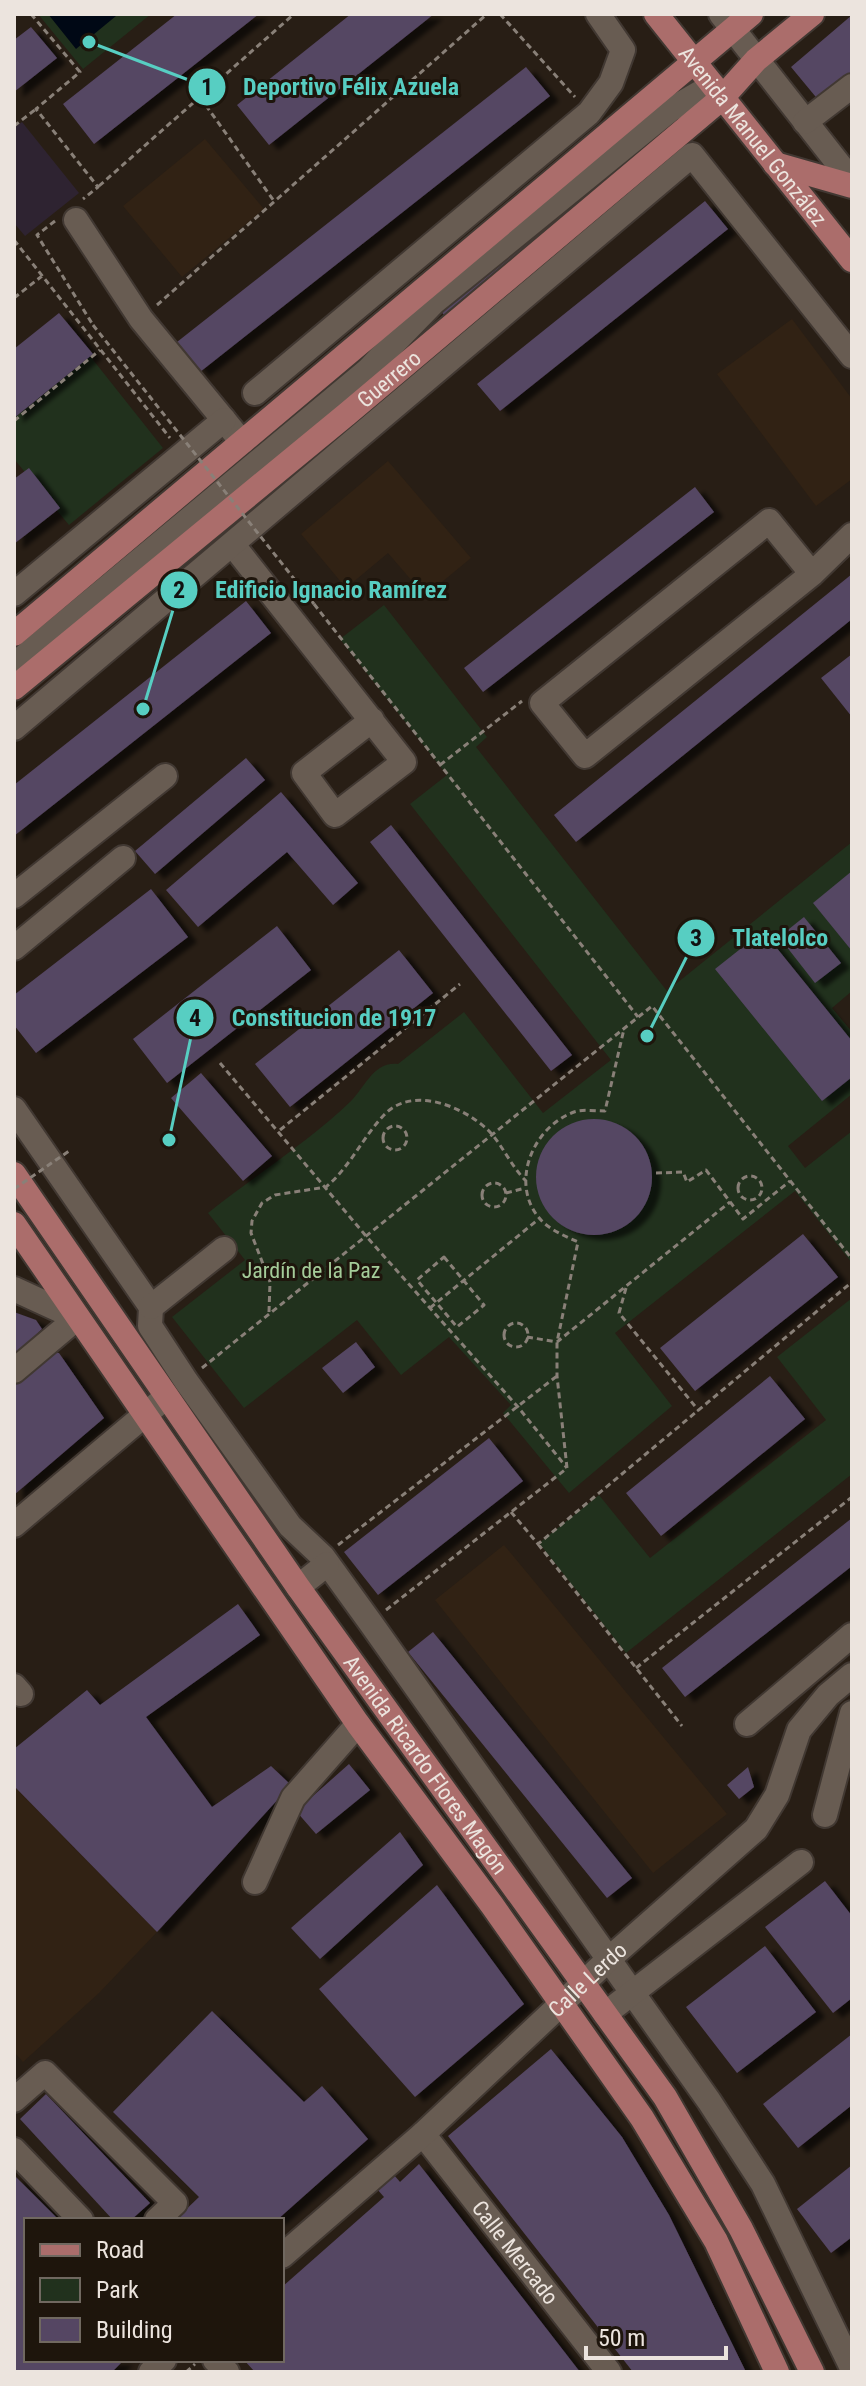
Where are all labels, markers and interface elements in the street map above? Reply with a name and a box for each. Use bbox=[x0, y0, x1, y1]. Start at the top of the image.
street label: Avenida Manuel González bbox=[674, 41, 832, 231]
callout: Deportivo Félix Azuela bbox=[187, 63, 475, 111]
text: 1 bbox=[201, 73, 213, 101]
text: Deportivo Félix Azuela bbox=[243, 73, 459, 101]
street label: Guerrero bbox=[352, 345, 426, 413]
callout: Edificio Ignacio Ramírez bbox=[159, 566, 463, 614]
text: 2 bbox=[173, 576, 185, 604]
text: Edificio Ignacio Ramírez bbox=[215, 576, 447, 604]
callout: Tlatelolco bbox=[676, 914, 845, 962]
text: 3 bbox=[690, 924, 702, 952]
text: Tlatelolco bbox=[732, 924, 828, 952]
callout: Constitucion de 1917 bbox=[175, 994, 452, 1042]
text: 4 bbox=[189, 1004, 201, 1032]
text: Constitucion de 1917 bbox=[232, 1004, 436, 1032]
park label: Jardín de la Paz bbox=[242, 1258, 380, 1283]
street label: Avenida Ricardo Flores Magón bbox=[338, 1651, 512, 1879]
street label: Calle Lerdo bbox=[543, 1937, 632, 2022]
street label: Calle Mercado bbox=[467, 2196, 563, 2309]
legend bbox=[24, 2218, 284, 2362]
text: Road bbox=[96, 2236, 144, 2264]
text: Park bbox=[96, 2276, 139, 2304]
scale bar bbox=[586, 2310, 726, 2360]
text: Building bbox=[96, 2316, 173, 2344]
text: 50 m bbox=[598, 2324, 645, 2352]

